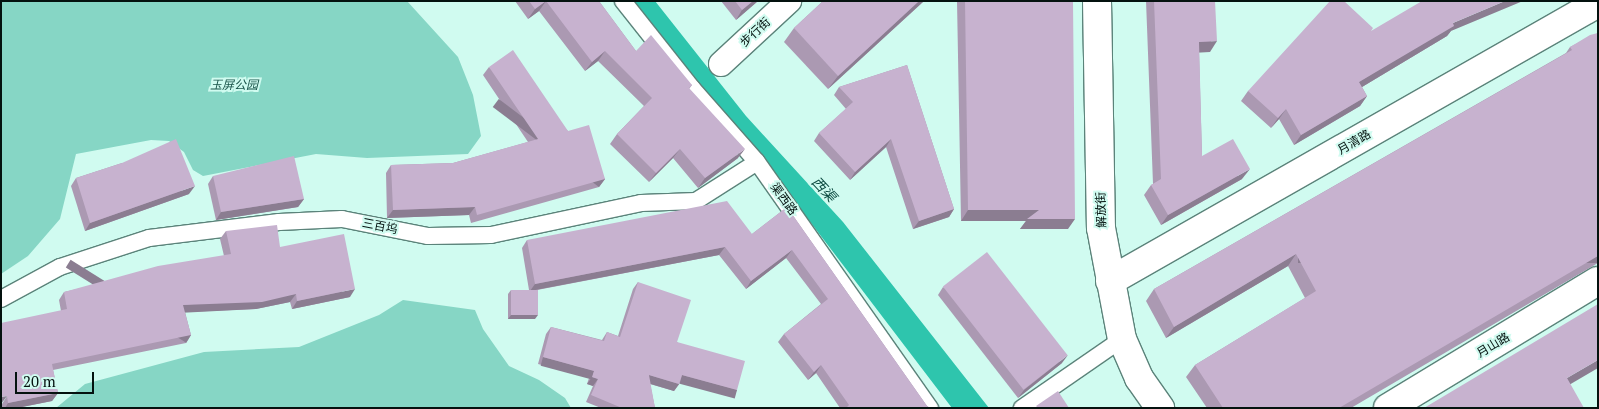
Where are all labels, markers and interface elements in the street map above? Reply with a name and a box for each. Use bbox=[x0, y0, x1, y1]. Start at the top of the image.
street label: 步行街 bbox=[737, 14, 773, 50]
park label: 玉屏公园 bbox=[210, 78, 258, 92]
street label: 月清路 bbox=[1335, 127, 1373, 157]
water label: 西渠 bbox=[808, 173, 840, 205]
street label: 渠西路 bbox=[768, 180, 800, 218]
street label: 解放街 bbox=[1093, 192, 1109, 228]
street label: 三百坞 bbox=[361, 215, 399, 237]
street label: 月山路 bbox=[1474, 330, 1512, 360]
scale bar bbox=[18, 362, 96, 394]
text: 20 m bbox=[23, 371, 56, 391]

